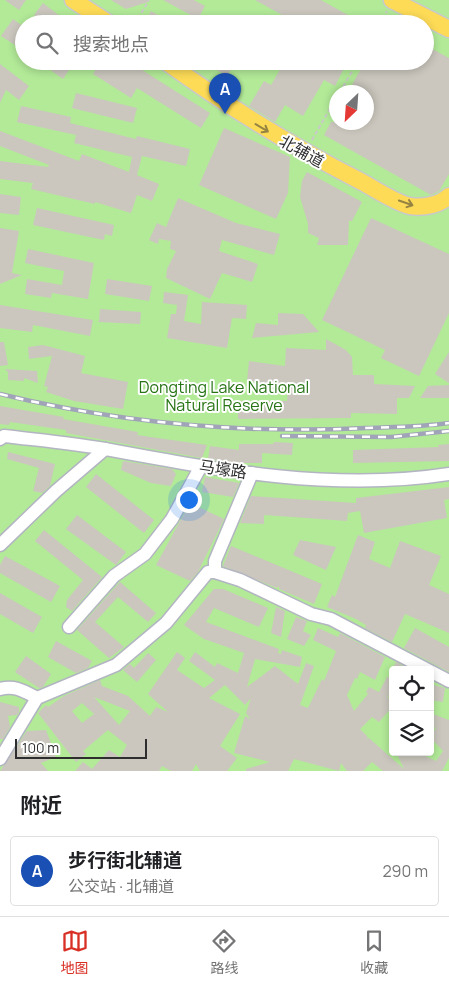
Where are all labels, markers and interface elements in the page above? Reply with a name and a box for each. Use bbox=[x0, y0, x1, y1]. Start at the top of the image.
search box bbox=[15, 15, 434, 70]
icon: search bbox=[33, 29, 61, 57]
text: 搜索地点 bbox=[73, 31, 149, 57]
pin: A bbox=[209, 73, 241, 114]
north arrow bbox=[329, 85, 374, 130]
one-way arrow bbox=[255, 124, 269, 134]
street label: 北辅道 bbox=[276, 130, 328, 172]
one-way arrow bbox=[398, 199, 413, 208]
park label: Dongting Lake National Natural Reserve bbox=[139, 376, 309, 416]
street label: 马壕路 bbox=[198, 455, 248, 483]
your location bbox=[176, 487, 202, 513]
map controls bbox=[389, 666, 434, 756]
button: locate bbox=[389, 666, 434, 711]
button: layers bbox=[389, 711, 434, 756]
scale bar bbox=[15, 736, 148, 759]
text: 100 m bbox=[22, 738, 59, 757]
text: 附近 bbox=[20, 791, 62, 819]
text: 步行街北辅道 bbox=[68, 847, 182, 873]
text: A bbox=[32, 860, 42, 882]
text: 290 m bbox=[382, 860, 428, 882]
text: 公交站 · 北辅道 bbox=[68, 875, 174, 897]
tab: 地图 bbox=[61, 927, 89, 977]
tab: 路线 bbox=[210, 927, 238, 977]
tab: 收藏 bbox=[360, 927, 388, 977]

